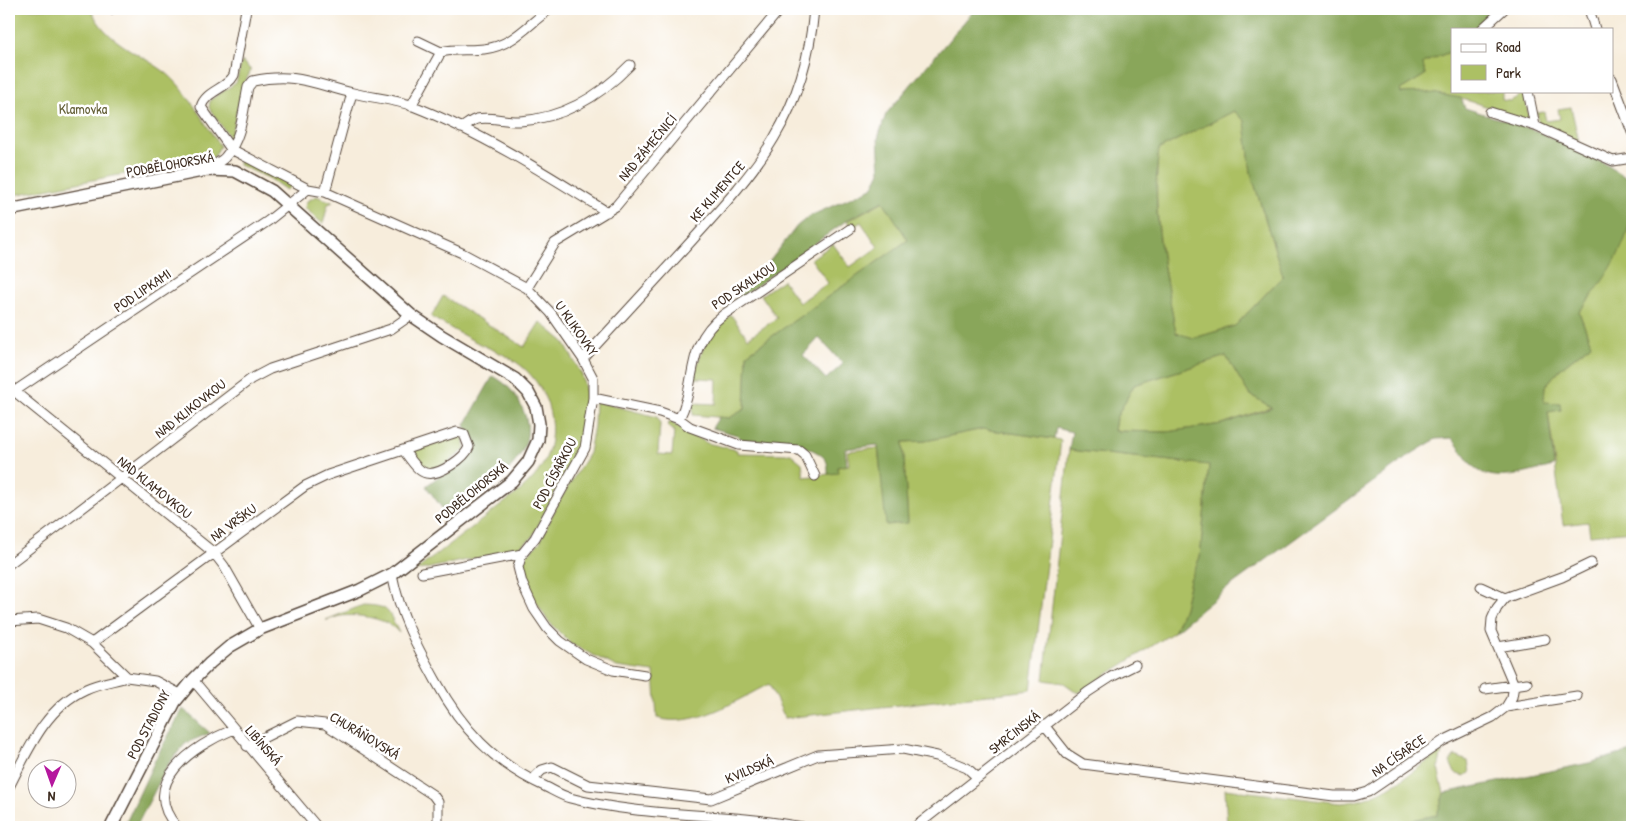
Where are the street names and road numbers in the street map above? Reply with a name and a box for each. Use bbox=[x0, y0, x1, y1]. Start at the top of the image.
street label: NAD ZÁMEČNICÍ bbox=[613, 109, 681, 185]
street label: PODBĚLOHORSKÁ bbox=[125, 147, 215, 181]
street label: KE KLIMENTCE bbox=[685, 156, 749, 226]
street label: POD SKALKOU bbox=[707, 257, 779, 313]
street label: POD LIPKAMI bbox=[110, 264, 174, 316]
street label: U KLIKOVKY bbox=[551, 297, 603, 360]
street label: NAD KLIKOVKOU bbox=[150, 374, 230, 442]
street label: POD CÍSAŘKOU bbox=[527, 434, 581, 512]
street label: NAD KLAMOVKOU bbox=[114, 451, 196, 523]
street label: PODBĚLOHORSKÁ bbox=[431, 457, 512, 527]
street label: NA VRŠKU bbox=[206, 499, 260, 545]
street label: POD STADIONY bbox=[122, 685, 175, 762]
street label: SMRČINSKÁ bbox=[984, 706, 1044, 758]
street label: CHURÁŇOVSKÁ bbox=[326, 707, 404, 764]
street label: LIBÍNSKÁ bbox=[241, 721, 287, 769]
street label: NA CÍSAŘCE bbox=[1367, 729, 1429, 781]
street label: KVILDSKÁ bbox=[722, 750, 776, 788]

